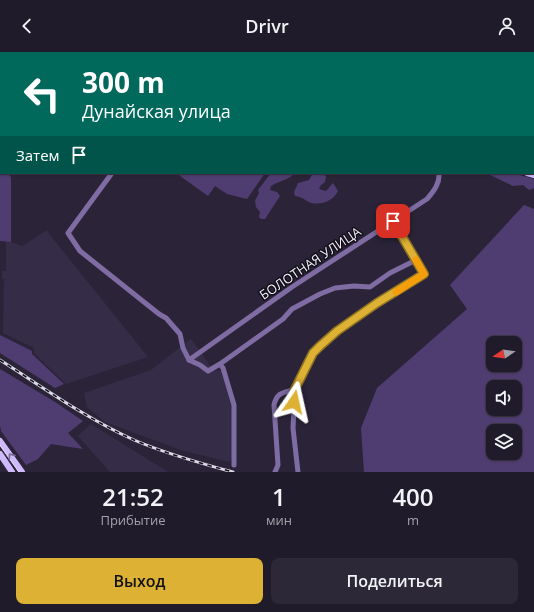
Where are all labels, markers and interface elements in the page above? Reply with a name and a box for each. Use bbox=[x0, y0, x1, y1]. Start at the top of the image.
text: Drivr bbox=[245, 14, 289, 38]
icon: back bbox=[16, 15, 38, 37]
icon: person bbox=[496, 15, 518, 37]
text: 300 m bbox=[82, 63, 165, 101]
icon: left bbox=[16, 68, 68, 120]
text: Дунайская улица bbox=[82, 99, 231, 123]
icon: arrive bbox=[68, 144, 90, 166]
text: Затем bbox=[16, 145, 60, 165]
pin bbox=[376, 204, 410, 238]
icon: arrive bbox=[382, 210, 404, 232]
street label: БОЛОТНАЯ УЛИЦА bbox=[256, 222, 365, 304]
north arrow bbox=[486, 336, 522, 372]
map controls bbox=[486, 336, 522, 460]
button: sound bbox=[486, 380, 522, 416]
position arrow bbox=[273, 381, 315, 423]
button: layers bbox=[486, 424, 522, 460]
one-way arrow bbox=[9, 454, 16, 461]
text: 21:52 bbox=[102, 480, 164, 513]
text: 1 bbox=[272, 480, 286, 513]
text: 400 bbox=[392, 480, 434, 513]
text: Прибытие bbox=[100, 511, 166, 529]
text: мин bbox=[266, 511, 292, 529]
text: m bbox=[407, 511, 419, 529]
button: Выход bbox=[16, 558, 263, 604]
button: Поделиться bbox=[271, 558, 518, 604]

